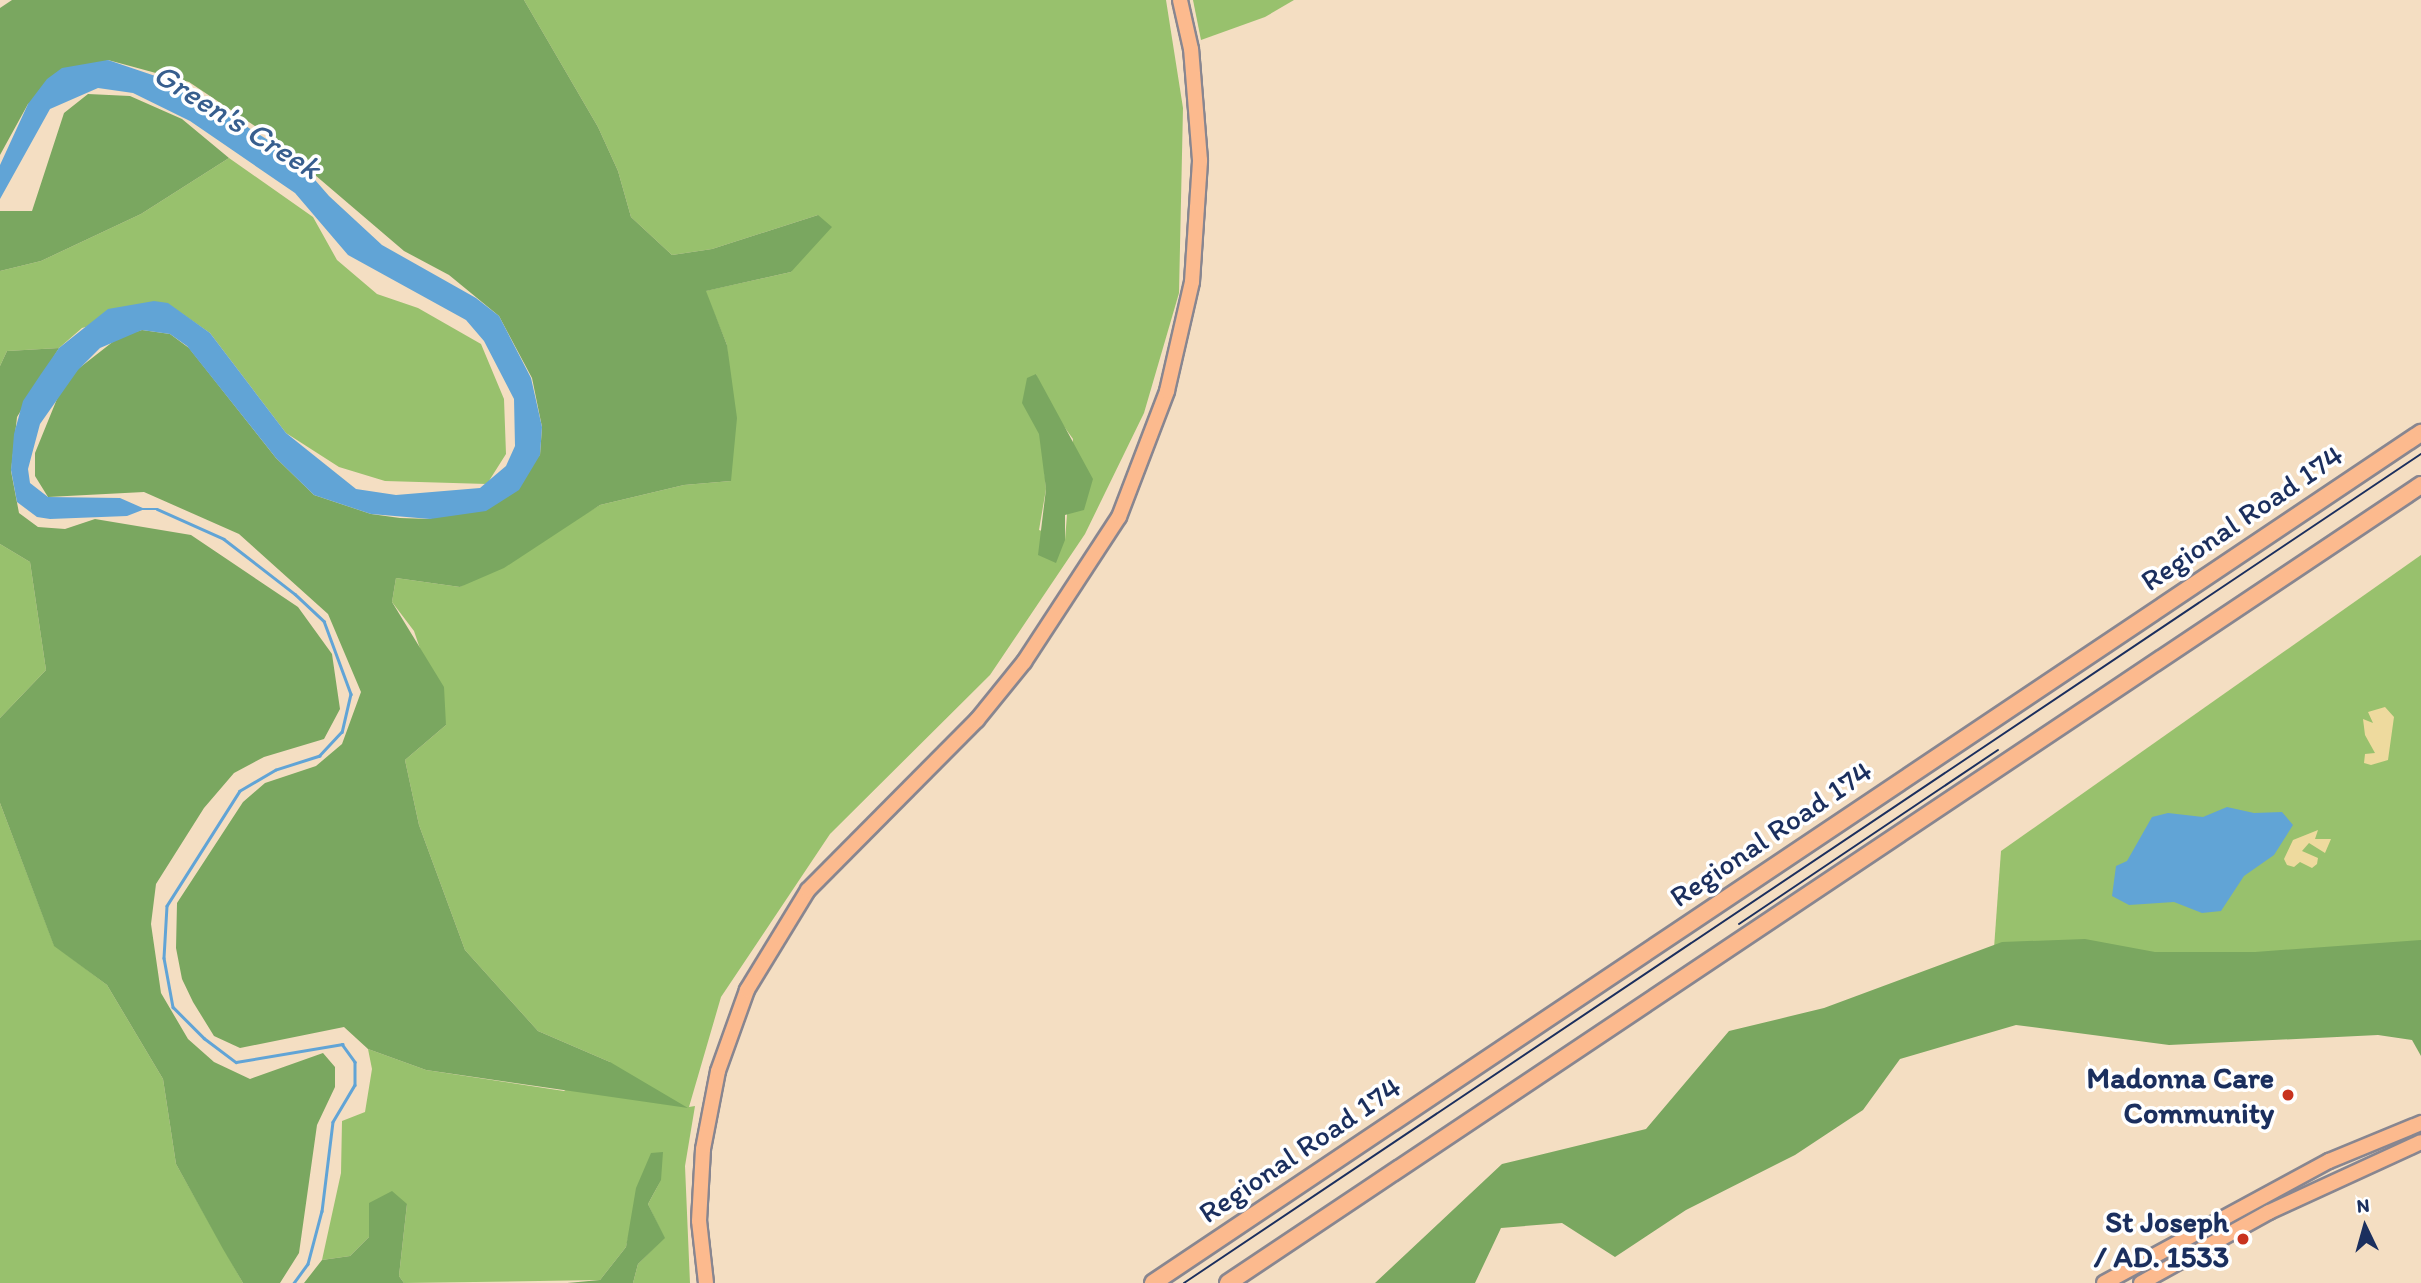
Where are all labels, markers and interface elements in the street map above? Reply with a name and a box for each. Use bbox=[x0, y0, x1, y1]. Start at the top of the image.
water label: Green's Creek bbox=[146, 54, 328, 188]
street label: Regional Road 174 bbox=[2134, 437, 2350, 599]
street label: Regional Road 174 bbox=[1663, 753, 1879, 915]
place label: Madonna Care Community bbox=[2087, 1060, 2274, 1130]
street label: Regional Road 174 bbox=[1192, 1069, 1408, 1231]
marker: Madonna Care Community bbox=[2280, 1087, 2296, 1103]
north arrow bbox=[2330, 1192, 2400, 1262]
text: N bbox=[2356, 1194, 2371, 1218]
place label: St Joseph / AD. 1533 bbox=[2094, 1204, 2229, 1274]
marker: St Joseph / AD. 1533 bbox=[2235, 1231, 2251, 1247]

